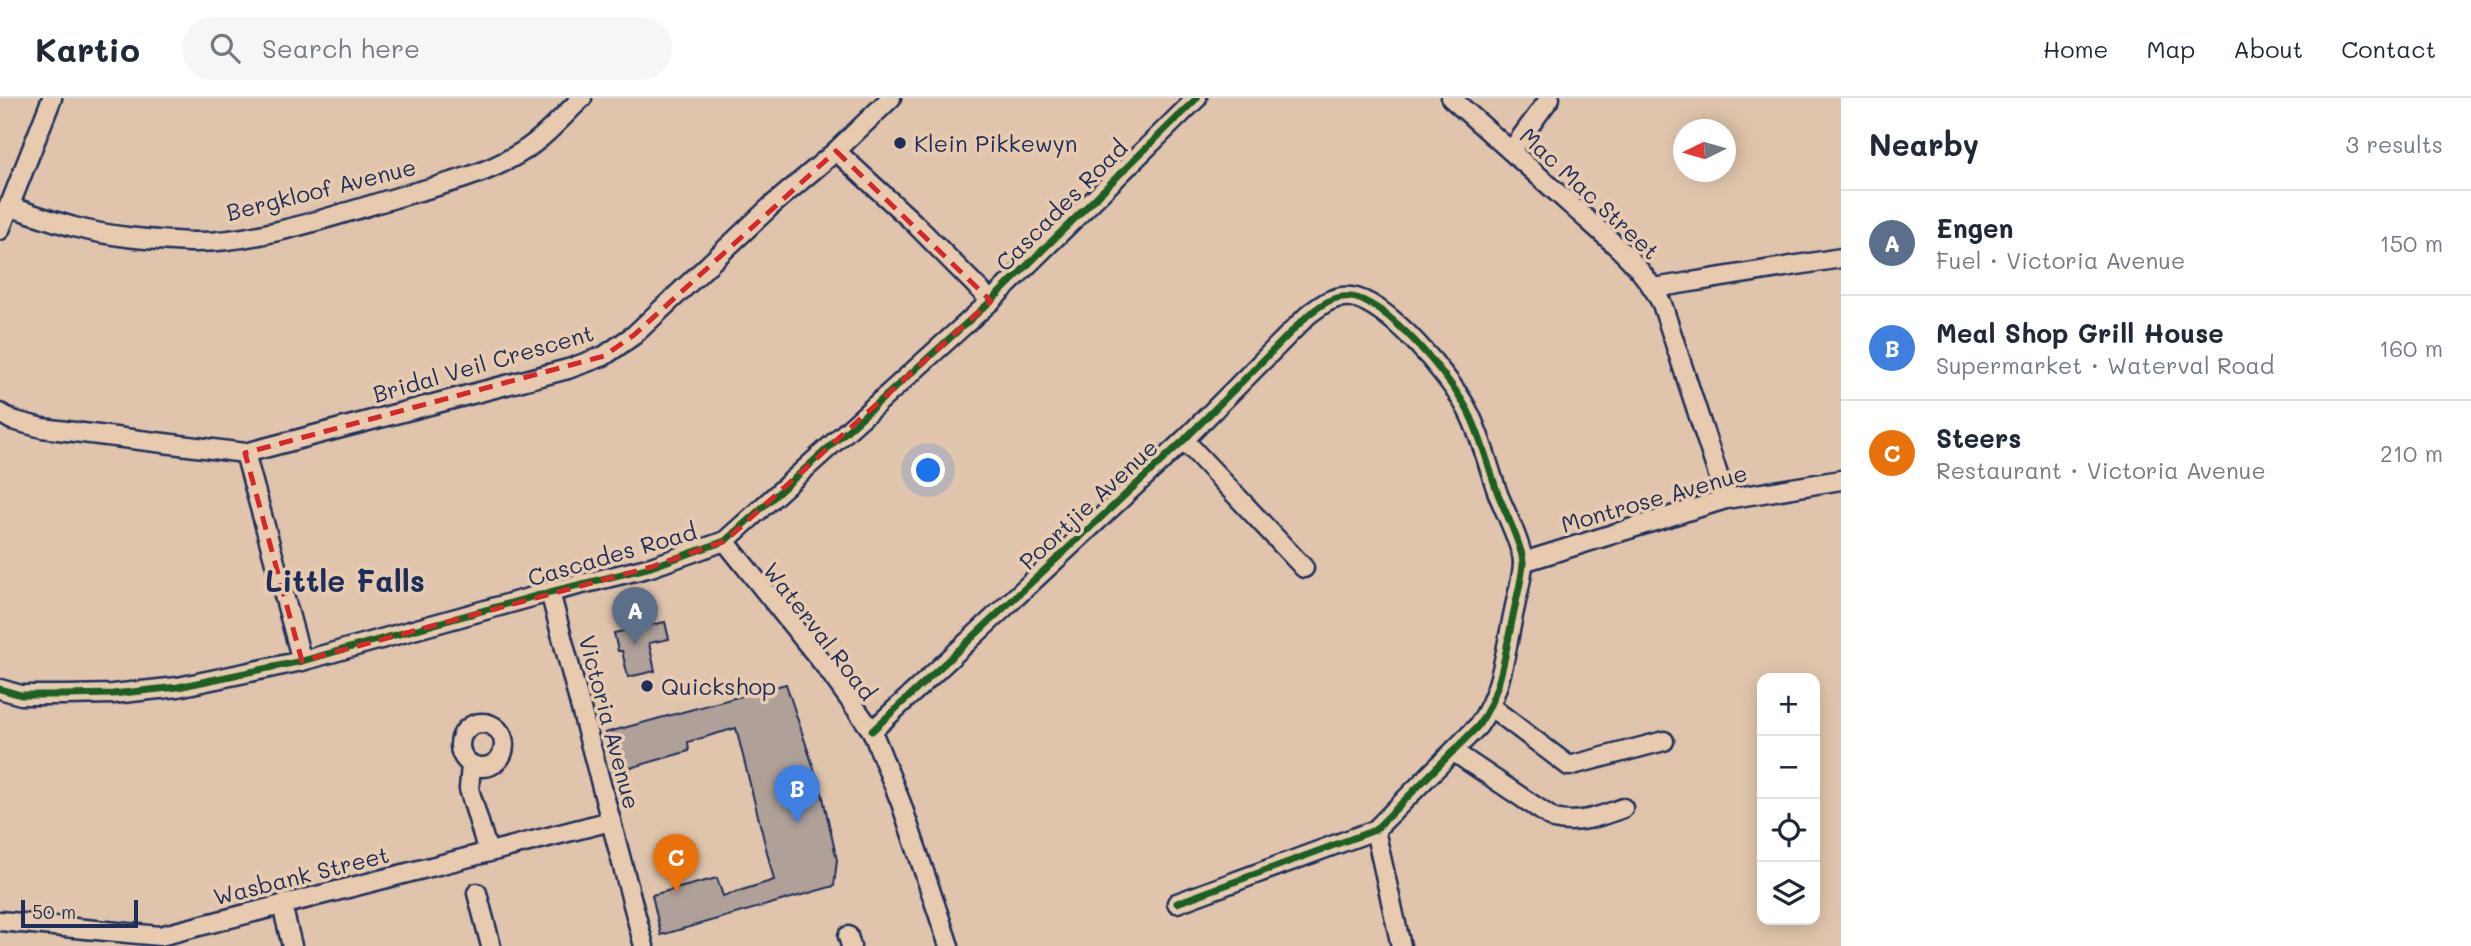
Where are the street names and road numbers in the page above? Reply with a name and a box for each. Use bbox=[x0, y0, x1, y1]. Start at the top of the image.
street label: Mac Mac Street bbox=[1514, 121, 1666, 265]
street label: Cascades Road bbox=[989, 133, 1133, 277]
street label: Bergkloof Avenue bbox=[223, 151, 419, 227]
street label: Bridal Veil Crescent bbox=[369, 317, 597, 409]
street label: Poortjie Avenue bbox=[1012, 432, 1164, 576]
street label: Montrose Avenue bbox=[1557, 457, 1751, 539]
street label: Cascades Road bbox=[524, 516, 700, 592]
street label: Waterval Road bbox=[757, 556, 883, 706]
street label: Victoria Avenue bbox=[572, 632, 648, 812]
street label: Wasbank Street bbox=[210, 839, 392, 911]

